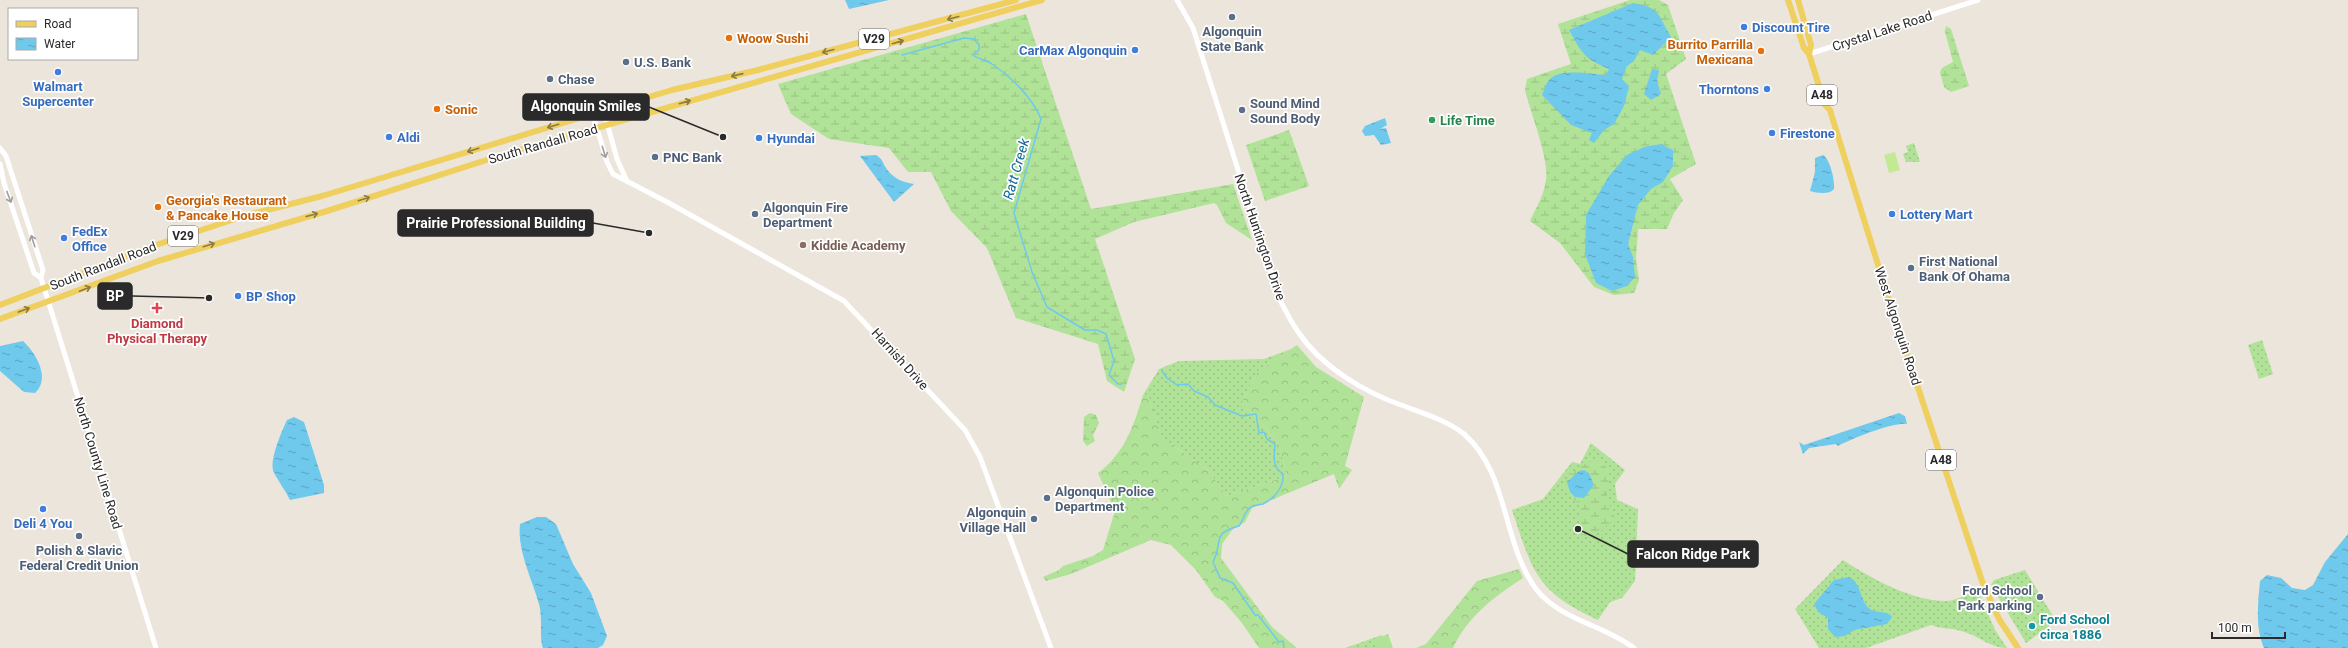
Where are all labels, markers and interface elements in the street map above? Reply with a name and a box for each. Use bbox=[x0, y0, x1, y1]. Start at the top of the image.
legend bbox=[8, 8, 138, 60]
street label: Crystal Lake Road bbox=[1830, 8, 1934, 54]
marker: Algonquin State Bank bbox=[1227, 12, 1237, 22]
one-way arrow bbox=[947, 14, 960, 22]
text: Road bbox=[44, 17, 72, 31]
place label: Discount Tire bbox=[1752, 20, 1830, 35]
marker: Discount Tire bbox=[1739, 22, 1749, 32]
place label: Algonquin State Bank bbox=[1200, 24, 1265, 54]
road number: V29 bbox=[859, 29, 889, 49]
place label: Woow Sushi bbox=[737, 31, 808, 46]
marker: Woow Sushi bbox=[724, 33, 734, 43]
text: Water bbox=[44, 37, 75, 51]
place label: Burrito Parrilla Mexicana bbox=[1668, 37, 1753, 67]
one-way arrow bbox=[891, 38, 904, 45]
place label: CarMax Algonquin bbox=[1019, 43, 1127, 58]
marker: CarMax Algonquin bbox=[1130, 45, 1140, 55]
marker: Burrito Parrilla Mexicana bbox=[1756, 46, 1766, 56]
one-way arrow bbox=[822, 48, 835, 56]
place label: U.S. Bank bbox=[634, 55, 692, 70]
marker: U.S. Bank bbox=[621, 57, 631, 67]
marker: Walmart Supercenter bbox=[53, 67, 63, 77]
one-way arrow bbox=[731, 71, 744, 79]
place label: Chase bbox=[558, 72, 594, 87]
marker: Chase bbox=[545, 74, 555, 84]
place label: Walmart Supercenter bbox=[22, 79, 94, 109]
place label: Thorntons bbox=[1699, 82, 1759, 97]
marker: Thorntons bbox=[1762, 84, 1772, 94]
road number: A48 bbox=[1807, 85, 1837, 105]
callout: Algonquin Smiles bbox=[523, 94, 649, 120]
place label: Sound Mind Sound Body bbox=[1250, 96, 1320, 126]
text: Algonquin Smiles bbox=[531, 98, 641, 114]
one-way arrow bbox=[679, 98, 692, 105]
place label: Sonic bbox=[445, 102, 478, 117]
marker: Sonic bbox=[432, 104, 442, 114]
marker: Sound Mind Sound Body bbox=[1237, 105, 1247, 115]
place label: Life Time bbox=[1440, 113, 1495, 128]
marker: Life Time bbox=[1427, 115, 1437, 125]
street label: South Randall Road bbox=[487, 121, 599, 167]
one-way arrow bbox=[547, 123, 560, 130]
place label: Firestone bbox=[1780, 126, 1835, 141]
marker: Firestone bbox=[1767, 128, 1777, 138]
place label: Aldi bbox=[397, 130, 420, 145]
place label: Hyundai bbox=[767, 131, 815, 146]
marker: Aldi bbox=[384, 132, 394, 142]
marker: Hyundai bbox=[754, 133, 764, 143]
water label: Ratt Creek bbox=[1000, 136, 1033, 201]
one-way arrow bbox=[601, 145, 608, 158]
one-way arrow bbox=[466, 147, 479, 154]
place label: PNC Bank bbox=[663, 150, 723, 165]
marker: PNC Bank bbox=[650, 152, 660, 162]
street label: North Huntington Drive bbox=[1231, 172, 1289, 302]
one-way arrow bbox=[6, 191, 14, 203]
place label: Georgia's Restaurant & Pancake House bbox=[166, 193, 287, 223]
one-way arrow bbox=[357, 195, 370, 202]
place label: Algonquin Fire Department bbox=[763, 200, 848, 230]
marker: Georgia's Restaurant & Pancake House bbox=[153, 202, 163, 212]
place label: Lottery Mart bbox=[1900, 207, 1973, 222]
marker: Algonquin Fire Department bbox=[750, 209, 760, 219]
marker: Lottery Mart bbox=[1887, 209, 1897, 219]
callout: Prairie Professional Building bbox=[398, 210, 593, 236]
one-way arrow bbox=[305, 211, 318, 218]
text: Prairie Professional Building bbox=[406, 215, 586, 231]
place label: FedEx Office bbox=[72, 224, 108, 254]
road number: V29 bbox=[168, 226, 198, 246]
marker: FedEx Office bbox=[59, 233, 69, 243]
one-way arrow bbox=[29, 235, 37, 247]
place label: Kiddie Academy bbox=[811, 238, 906, 253]
street label: South Randall Road bbox=[48, 239, 158, 293]
marker: Kiddie Academy bbox=[798, 240, 808, 250]
one-way arrow bbox=[202, 241, 214, 249]
place label: First National Bank Of Ohama bbox=[1919, 254, 2010, 284]
marker: First National Bank Of Ohama bbox=[1906, 263, 1916, 273]
street label: West Algonquin Road bbox=[1872, 265, 1924, 387]
callout: BP bbox=[98, 283, 132, 309]
one-way arrow bbox=[78, 284, 90, 292]
text: BP bbox=[106, 288, 124, 304]
place label: BP Shop bbox=[246, 289, 296, 304]
marker: BP Shop bbox=[233, 291, 243, 301]
marker: Diamond Physical Therapy bbox=[151, 302, 163, 314]
one-way arrow bbox=[18, 306, 30, 314]
place label: Diamond Physical Therapy bbox=[107, 316, 207, 346]
street label: Harnish Drive bbox=[869, 325, 932, 393]
street label: North County Line Road bbox=[71, 395, 125, 531]
road number: A48 bbox=[1926, 450, 1956, 470]
place label: Algonquin Police Department bbox=[1055, 484, 1154, 514]
marker: Algonquin Police Department bbox=[1042, 493, 1052, 503]
marker: Deli 4 You bbox=[38, 504, 48, 514]
place label: Algonquin Village Hall bbox=[960, 505, 1026, 535]
marker: Algonquin Village Hall bbox=[1029, 514, 1039, 524]
place label: Deli 4 You bbox=[14, 516, 72, 531]
marker: Polish & Slavic Federal Credit Union bbox=[74, 531, 84, 541]
callout: Falcon Ridge Park bbox=[1628, 541, 1758, 567]
place label: Polish & Slavic Federal Credit Union bbox=[19, 543, 139, 573]
text: Falcon Ridge Park bbox=[1636, 546, 1750, 562]
place label: Ford School Park parking bbox=[1958, 583, 2032, 613]
marker: Ford School Park parking bbox=[2035, 592, 2045, 602]
place label: Ford School circa 1886 bbox=[2040, 612, 2110, 642]
scale bar bbox=[2212, 614, 2285, 640]
marker: Ford School circa 1886 bbox=[2027, 621, 2037, 631]
text: 100 m bbox=[2218, 621, 2252, 635]

